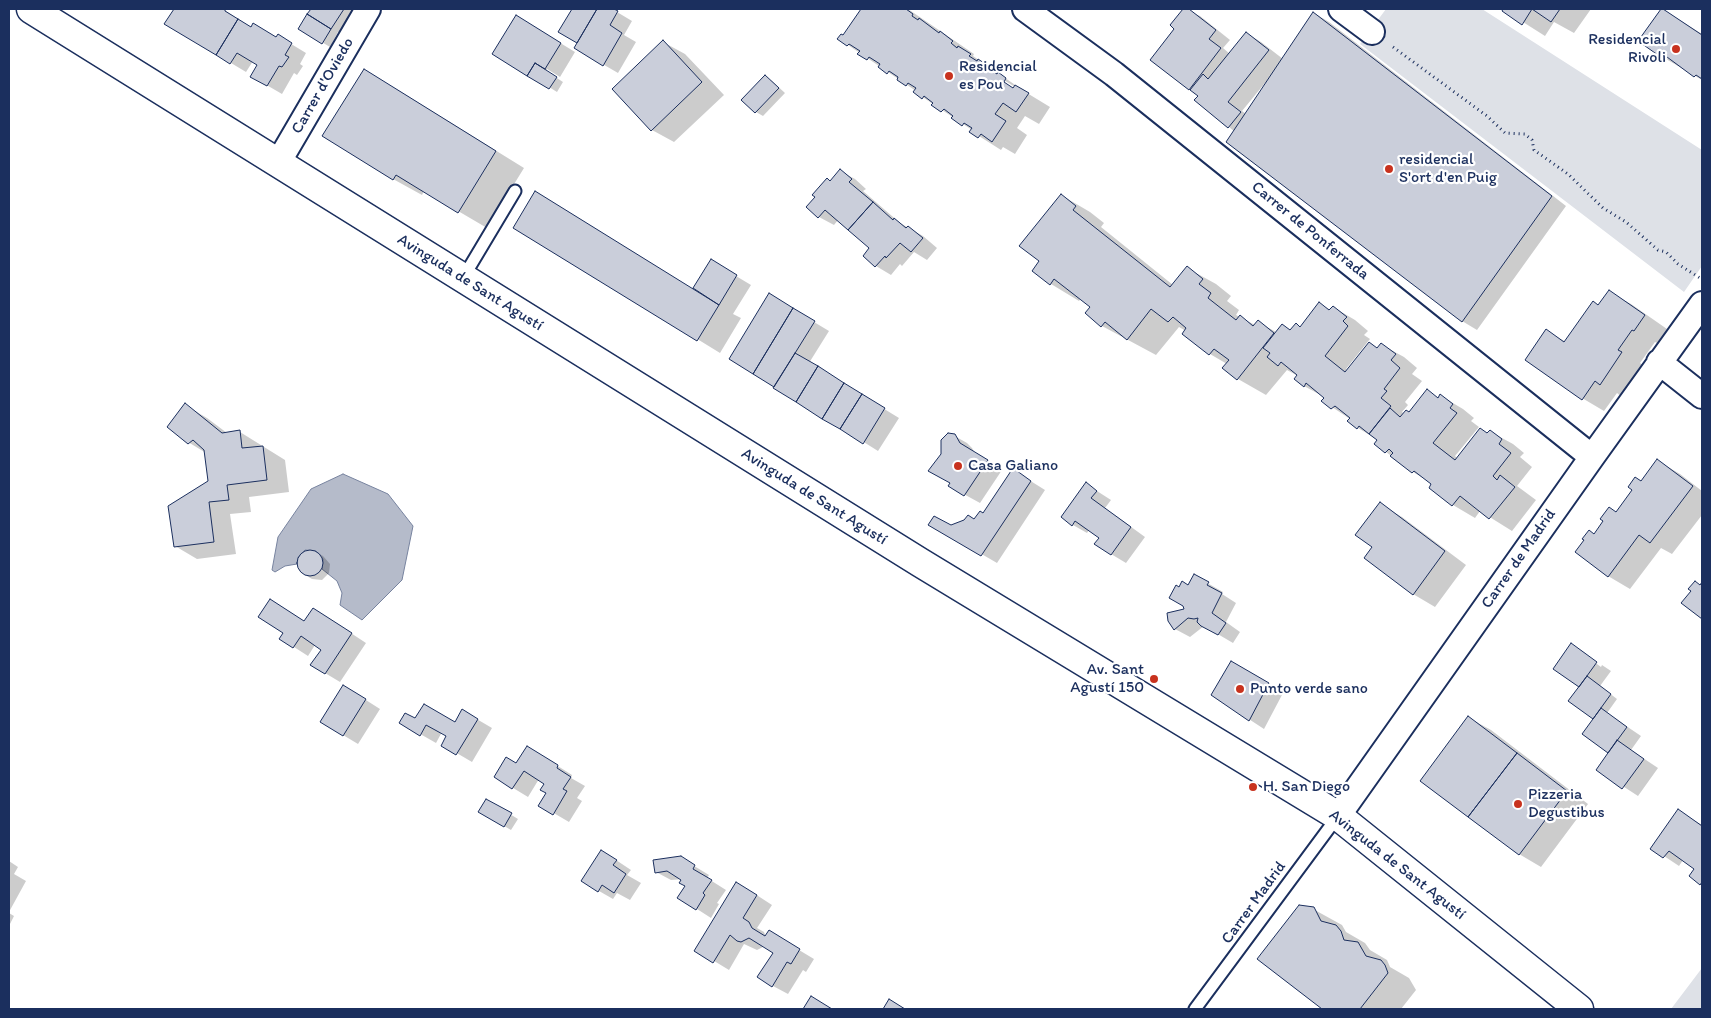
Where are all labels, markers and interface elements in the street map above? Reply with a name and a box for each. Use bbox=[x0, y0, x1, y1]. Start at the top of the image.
place label: Residencial Rivoli bbox=[1588, 30, 1666, 68]
street label: Carrer d'Oviedo bbox=[288, 34, 358, 138]
marker: Residencial Rivoli bbox=[1670, 43, 1682, 55]
place label: Residencial es Pou bbox=[959, 57, 1037, 95]
marker: Residencial es Pou bbox=[943, 70, 955, 82]
place label: residencial S'ort d'en Puig bbox=[1399, 150, 1497, 188]
marker: residencial S'ort d'en Puig bbox=[1383, 163, 1395, 175]
street label: Carrer de Ponferrada bbox=[1247, 178, 1373, 284]
street label: Avinguda de Sant Agustí bbox=[394, 230, 546, 336]
street label: Avinguda de Sant Agustí bbox=[738, 444, 890, 550]
place label: Casa Galiano bbox=[968, 456, 1058, 476]
marker: Casa Galiano bbox=[952, 460, 964, 472]
street label: Carrer de Madrid bbox=[1478, 506, 1560, 612]
place label: Av. Sant Agustí 150 bbox=[1070, 660, 1144, 698]
marker: Av. Sant Agustí 150 bbox=[1148, 673, 1160, 685]
place label: Punto verde sano bbox=[1250, 679, 1368, 699]
marker: Punto verde sano bbox=[1234, 683, 1246, 695]
place label: H. San Diego bbox=[1263, 777, 1350, 797]
marker: H. San Diego bbox=[1247, 781, 1259, 793]
place label: Pizzeria Degustibus bbox=[1528, 785, 1605, 823]
marker: Pizzeria Degustibus bbox=[1512, 798, 1524, 810]
street label: Avinguda de Sant Agustí bbox=[1325, 806, 1469, 924]
street label: Carrer Madrid bbox=[1218, 858, 1290, 948]

